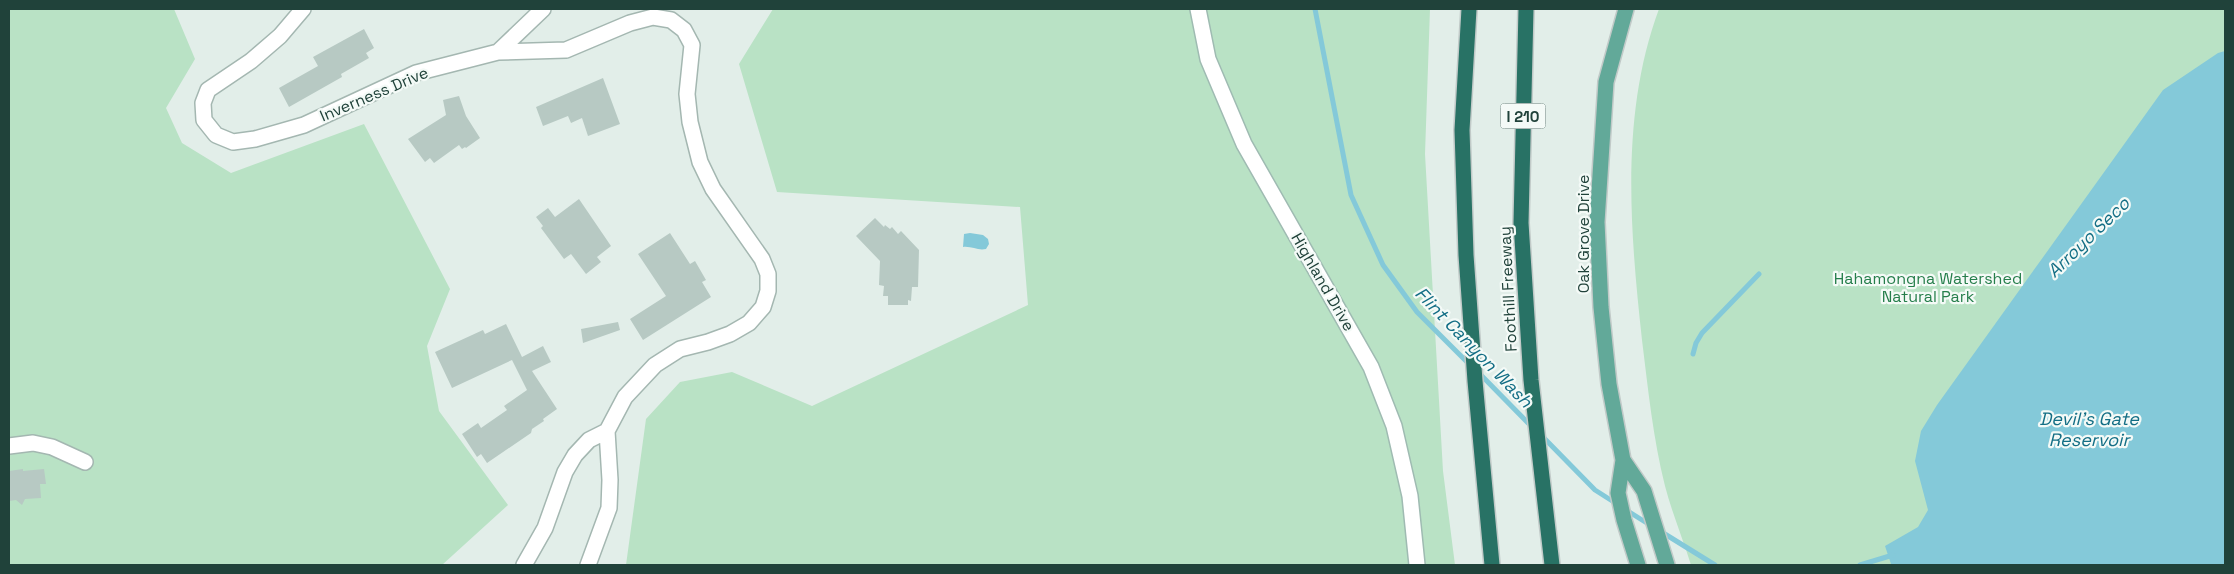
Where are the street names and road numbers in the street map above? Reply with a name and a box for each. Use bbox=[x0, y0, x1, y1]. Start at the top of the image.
street label: Inverness Drive bbox=[317, 62, 431, 126]
road number: I 210 bbox=[1500, 104, 1546, 128]
street label: Oak Grove Drive bbox=[1573, 175, 1594, 293]
street label: Foothill Freeway bbox=[1494, 226, 1522, 352]
street label: Highland Drive bbox=[1286, 229, 1360, 335]

